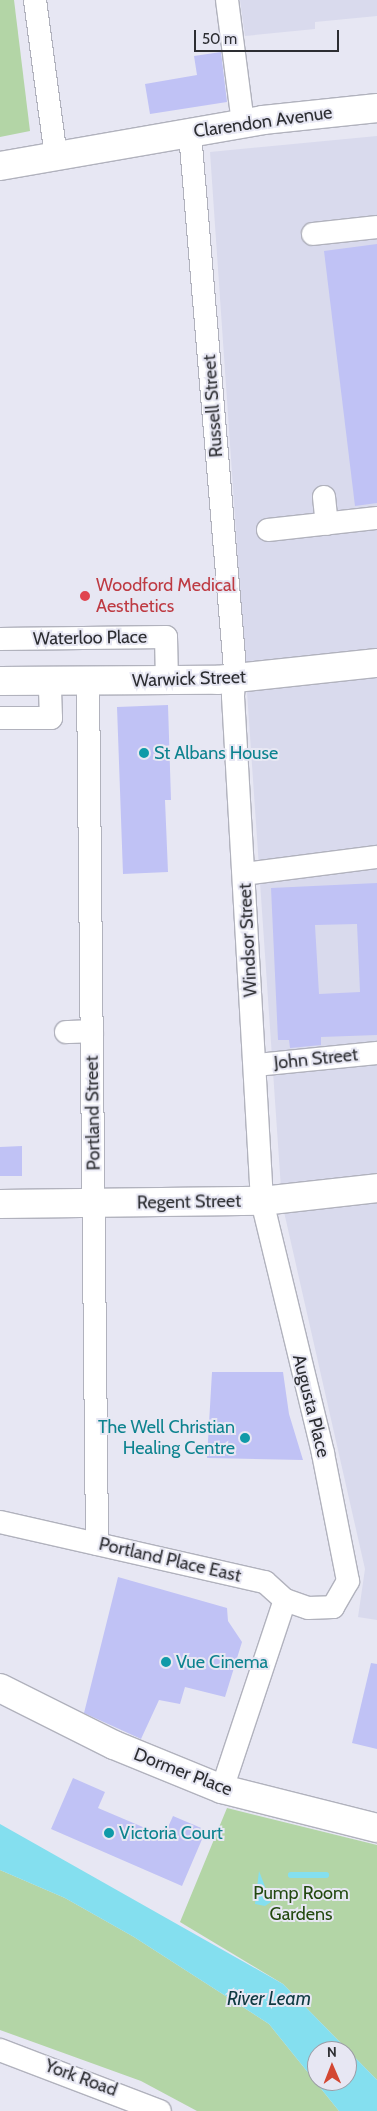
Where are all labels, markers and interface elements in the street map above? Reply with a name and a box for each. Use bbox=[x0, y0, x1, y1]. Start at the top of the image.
scale bar bbox=[197, 20, 342, 52]
text: 50 m bbox=[202, 30, 237, 48]
street label: Clarendon Avenue bbox=[192, 102, 334, 142]
street label: Russell Street bbox=[199, 354, 227, 458]
place label: Woodford Medical Aesthetics bbox=[96, 575, 236, 618]
marker: Woodford Medical Aesthetics bbox=[78, 589, 92, 603]
street label: Waterloo Place bbox=[33, 626, 147, 650]
street label: Warwick Street bbox=[132, 666, 246, 692]
place label: St Albans House bbox=[154, 742, 278, 764]
marker: St Albans House bbox=[138, 747, 150, 759]
street label: Windsor Street bbox=[234, 882, 262, 998]
street label: John Street bbox=[273, 1044, 359, 1074]
street label: Portland Street bbox=[81, 1055, 105, 1171]
street label: Regent Street bbox=[137, 1190, 241, 1214]
street label: Augusta Place bbox=[288, 1352, 334, 1460]
place label: The Well Christian Healing Centre bbox=[98, 1417, 235, 1460]
marker: The Well Christian Healing Centre bbox=[239, 1432, 251, 1444]
street label: Portland Place East bbox=[97, 1533, 243, 1587]
place label: Vue Cinema bbox=[176, 1651, 268, 1673]
marker: Vue Cinema bbox=[160, 1656, 172, 1668]
street label: Dormer Place bbox=[131, 1743, 235, 1801]
place label: Victoria Court bbox=[119, 1822, 223, 1844]
marker: Victoria Court bbox=[103, 1827, 115, 1839]
park label: Pump Room Gardens bbox=[253, 1883, 349, 1926]
water label: River Leam bbox=[227, 1988, 311, 2010]
north arrow bbox=[307, 2041, 357, 2091]
text: N bbox=[327, 2043, 337, 2061]
street label: York Road bbox=[42, 2055, 120, 2101]

